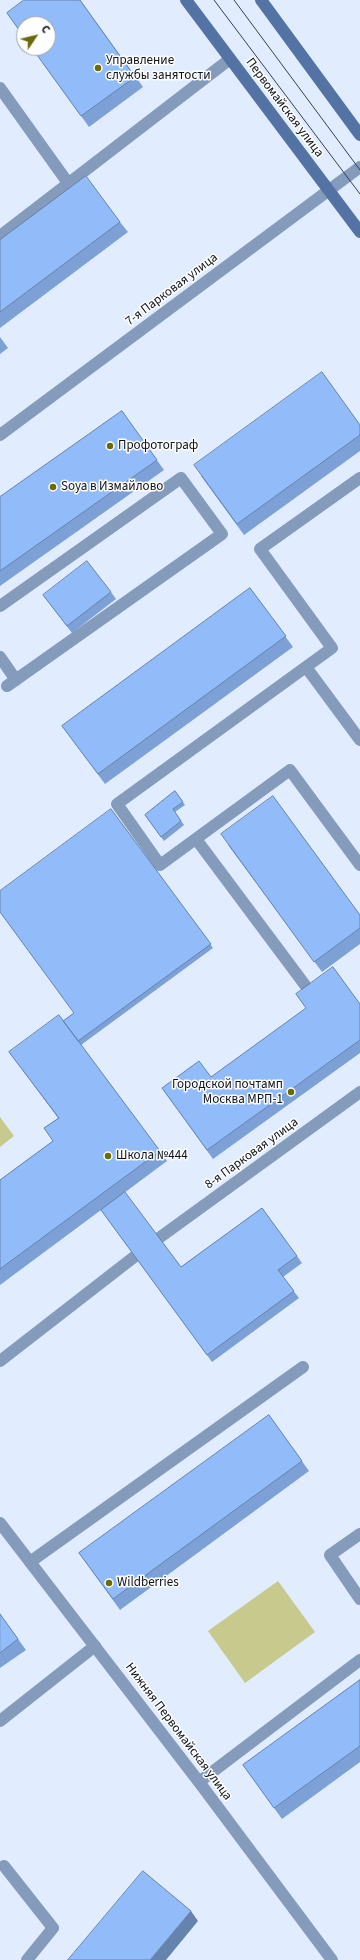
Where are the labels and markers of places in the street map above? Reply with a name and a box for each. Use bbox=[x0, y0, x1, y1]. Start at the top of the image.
place label: Управление cлужбы занятости bbox=[106, 53, 211, 84]
marker: Управление cлужбы занятости bbox=[93, 63, 103, 73]
place label: Профотограф bbox=[118, 438, 198, 454]
marker: Профотограф bbox=[105, 441, 115, 451]
place label: Soya в Измайлово bbox=[61, 479, 163, 495]
marker: Soya в Измайлово bbox=[48, 482, 58, 492]
place label: Городской почтамп Москва МРП-1 bbox=[172, 1077, 283, 1108]
marker: Городской почтамп Москва МРП-1 bbox=[286, 1087, 296, 1097]
place label: Школа №444 bbox=[116, 1148, 188, 1164]
marker: Школа №444 bbox=[103, 1151, 113, 1161]
place label: Wildberries bbox=[117, 1575, 179, 1591]
marker: Wildberries bbox=[104, 1578, 114, 1588]

